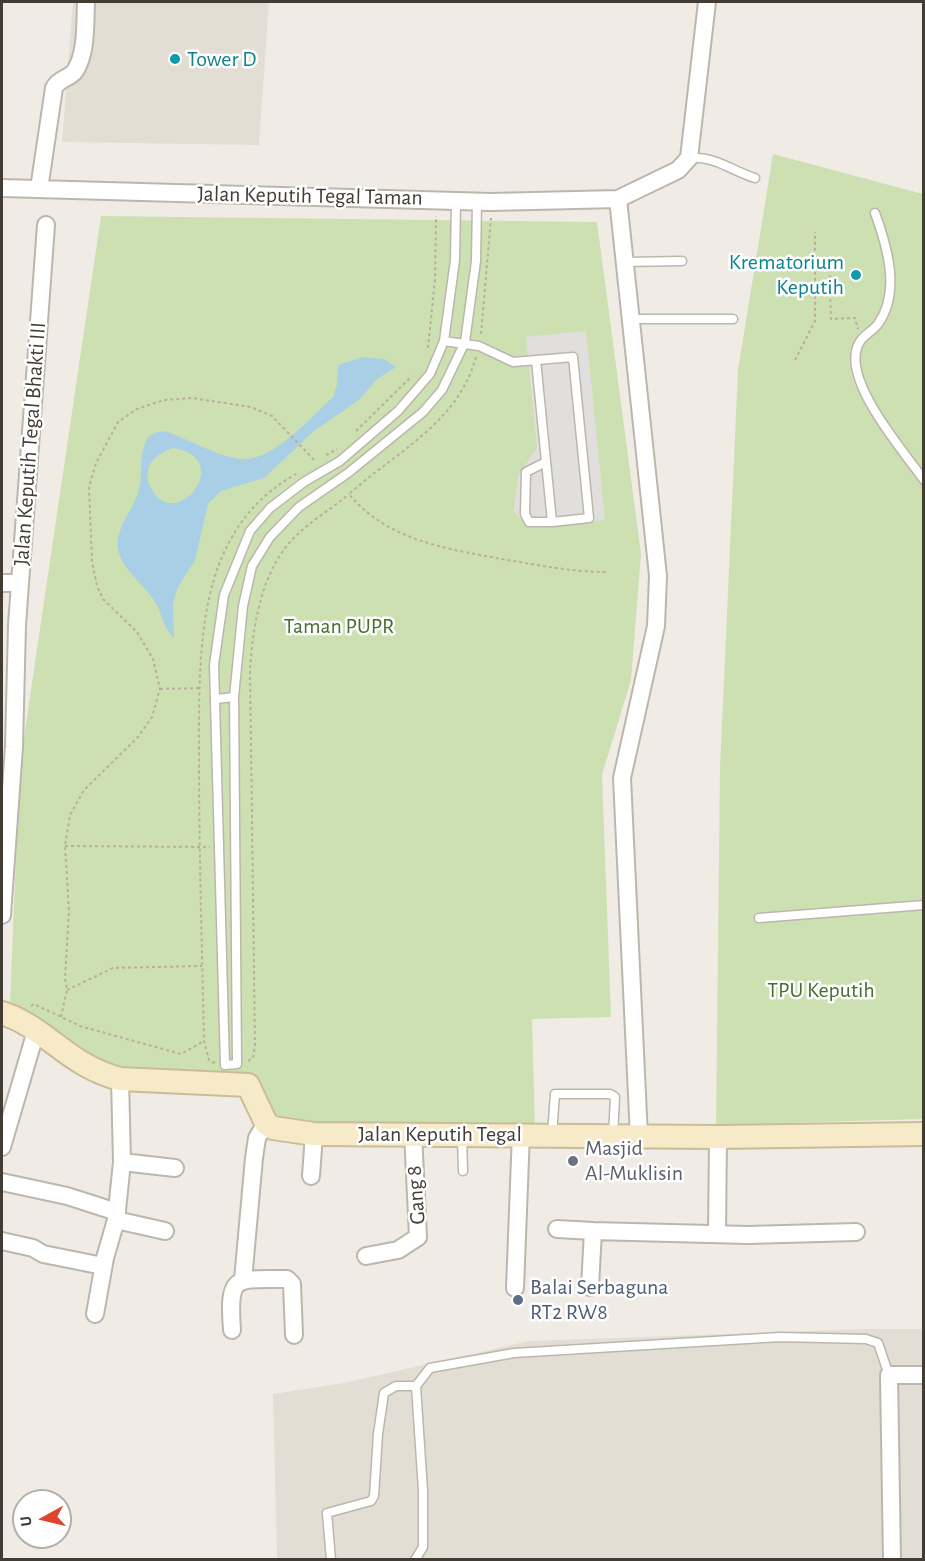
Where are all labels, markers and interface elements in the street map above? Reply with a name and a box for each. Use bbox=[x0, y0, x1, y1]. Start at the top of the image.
place label: Tower D bbox=[187, 46, 256, 72]
marker: Tower D bbox=[168, 52, 182, 66]
street label: Jalan Keputih Tegal Taman bbox=[197, 181, 423, 211]
place label: Krematorium Keputih bbox=[729, 249, 844, 300]
marker: Krematorium Keputih bbox=[849, 268, 863, 282]
street label: Jalan Keputih Tegal Bhakti III bbox=[8, 321, 52, 567]
park label: Taman PUPR bbox=[284, 613, 394, 639]
park label: TPU Keputih bbox=[767, 977, 875, 1003]
street label: Jalan Keputih Tegal bbox=[358, 1121, 522, 1147]
place label: Masjid Al-Muklisin bbox=[585, 1135, 683, 1186]
marker: Masjid Al-Muklisin bbox=[566, 1154, 580, 1168]
street label: Gang 8 bbox=[401, 1165, 431, 1225]
place label: Balai Serbaguna RT2 RW8 bbox=[530, 1274, 668, 1326]
marker: Balai Serbaguna RT2 RW8 bbox=[511, 1293, 525, 1307]
north arrow bbox=[12, 1489, 72, 1549]
text: U bbox=[18, 1515, 35, 1527]

